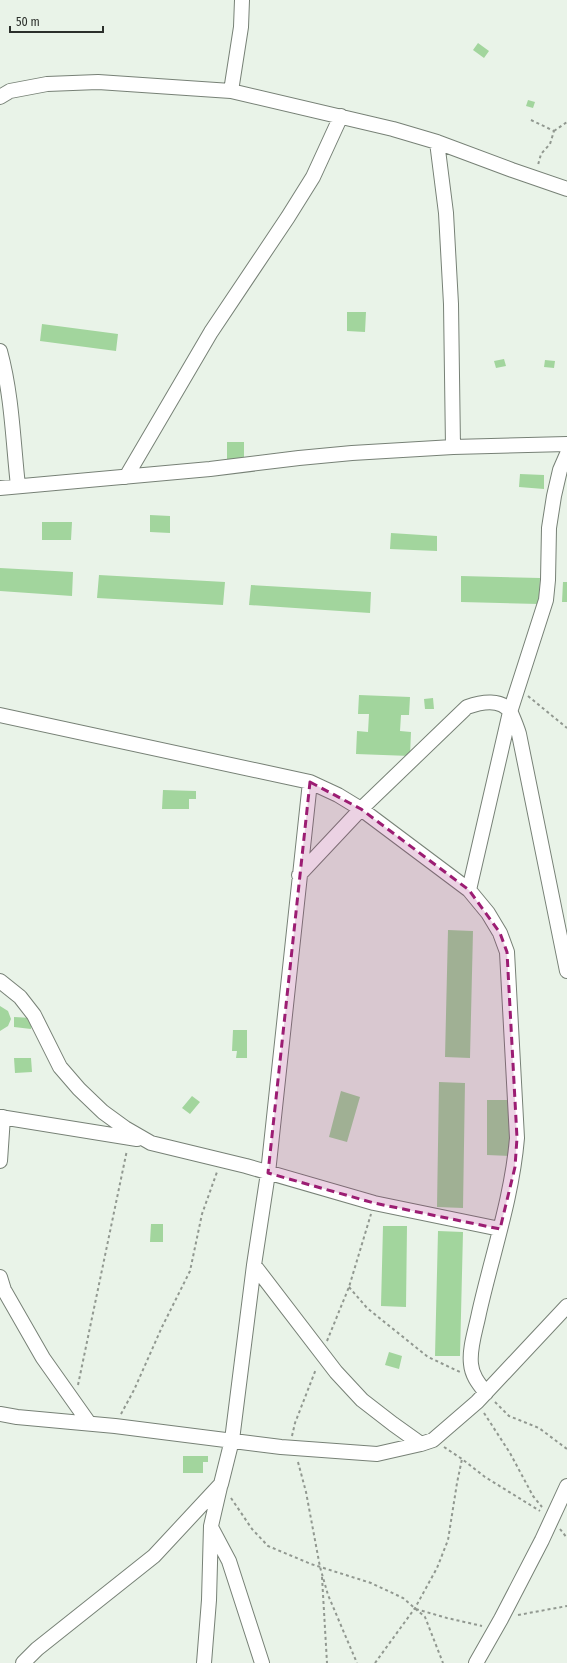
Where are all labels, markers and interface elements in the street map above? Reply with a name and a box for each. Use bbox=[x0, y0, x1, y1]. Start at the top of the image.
scale bar bbox=[10, 8, 103, 34]
text: 50 m bbox=[16, 15, 40, 29]

